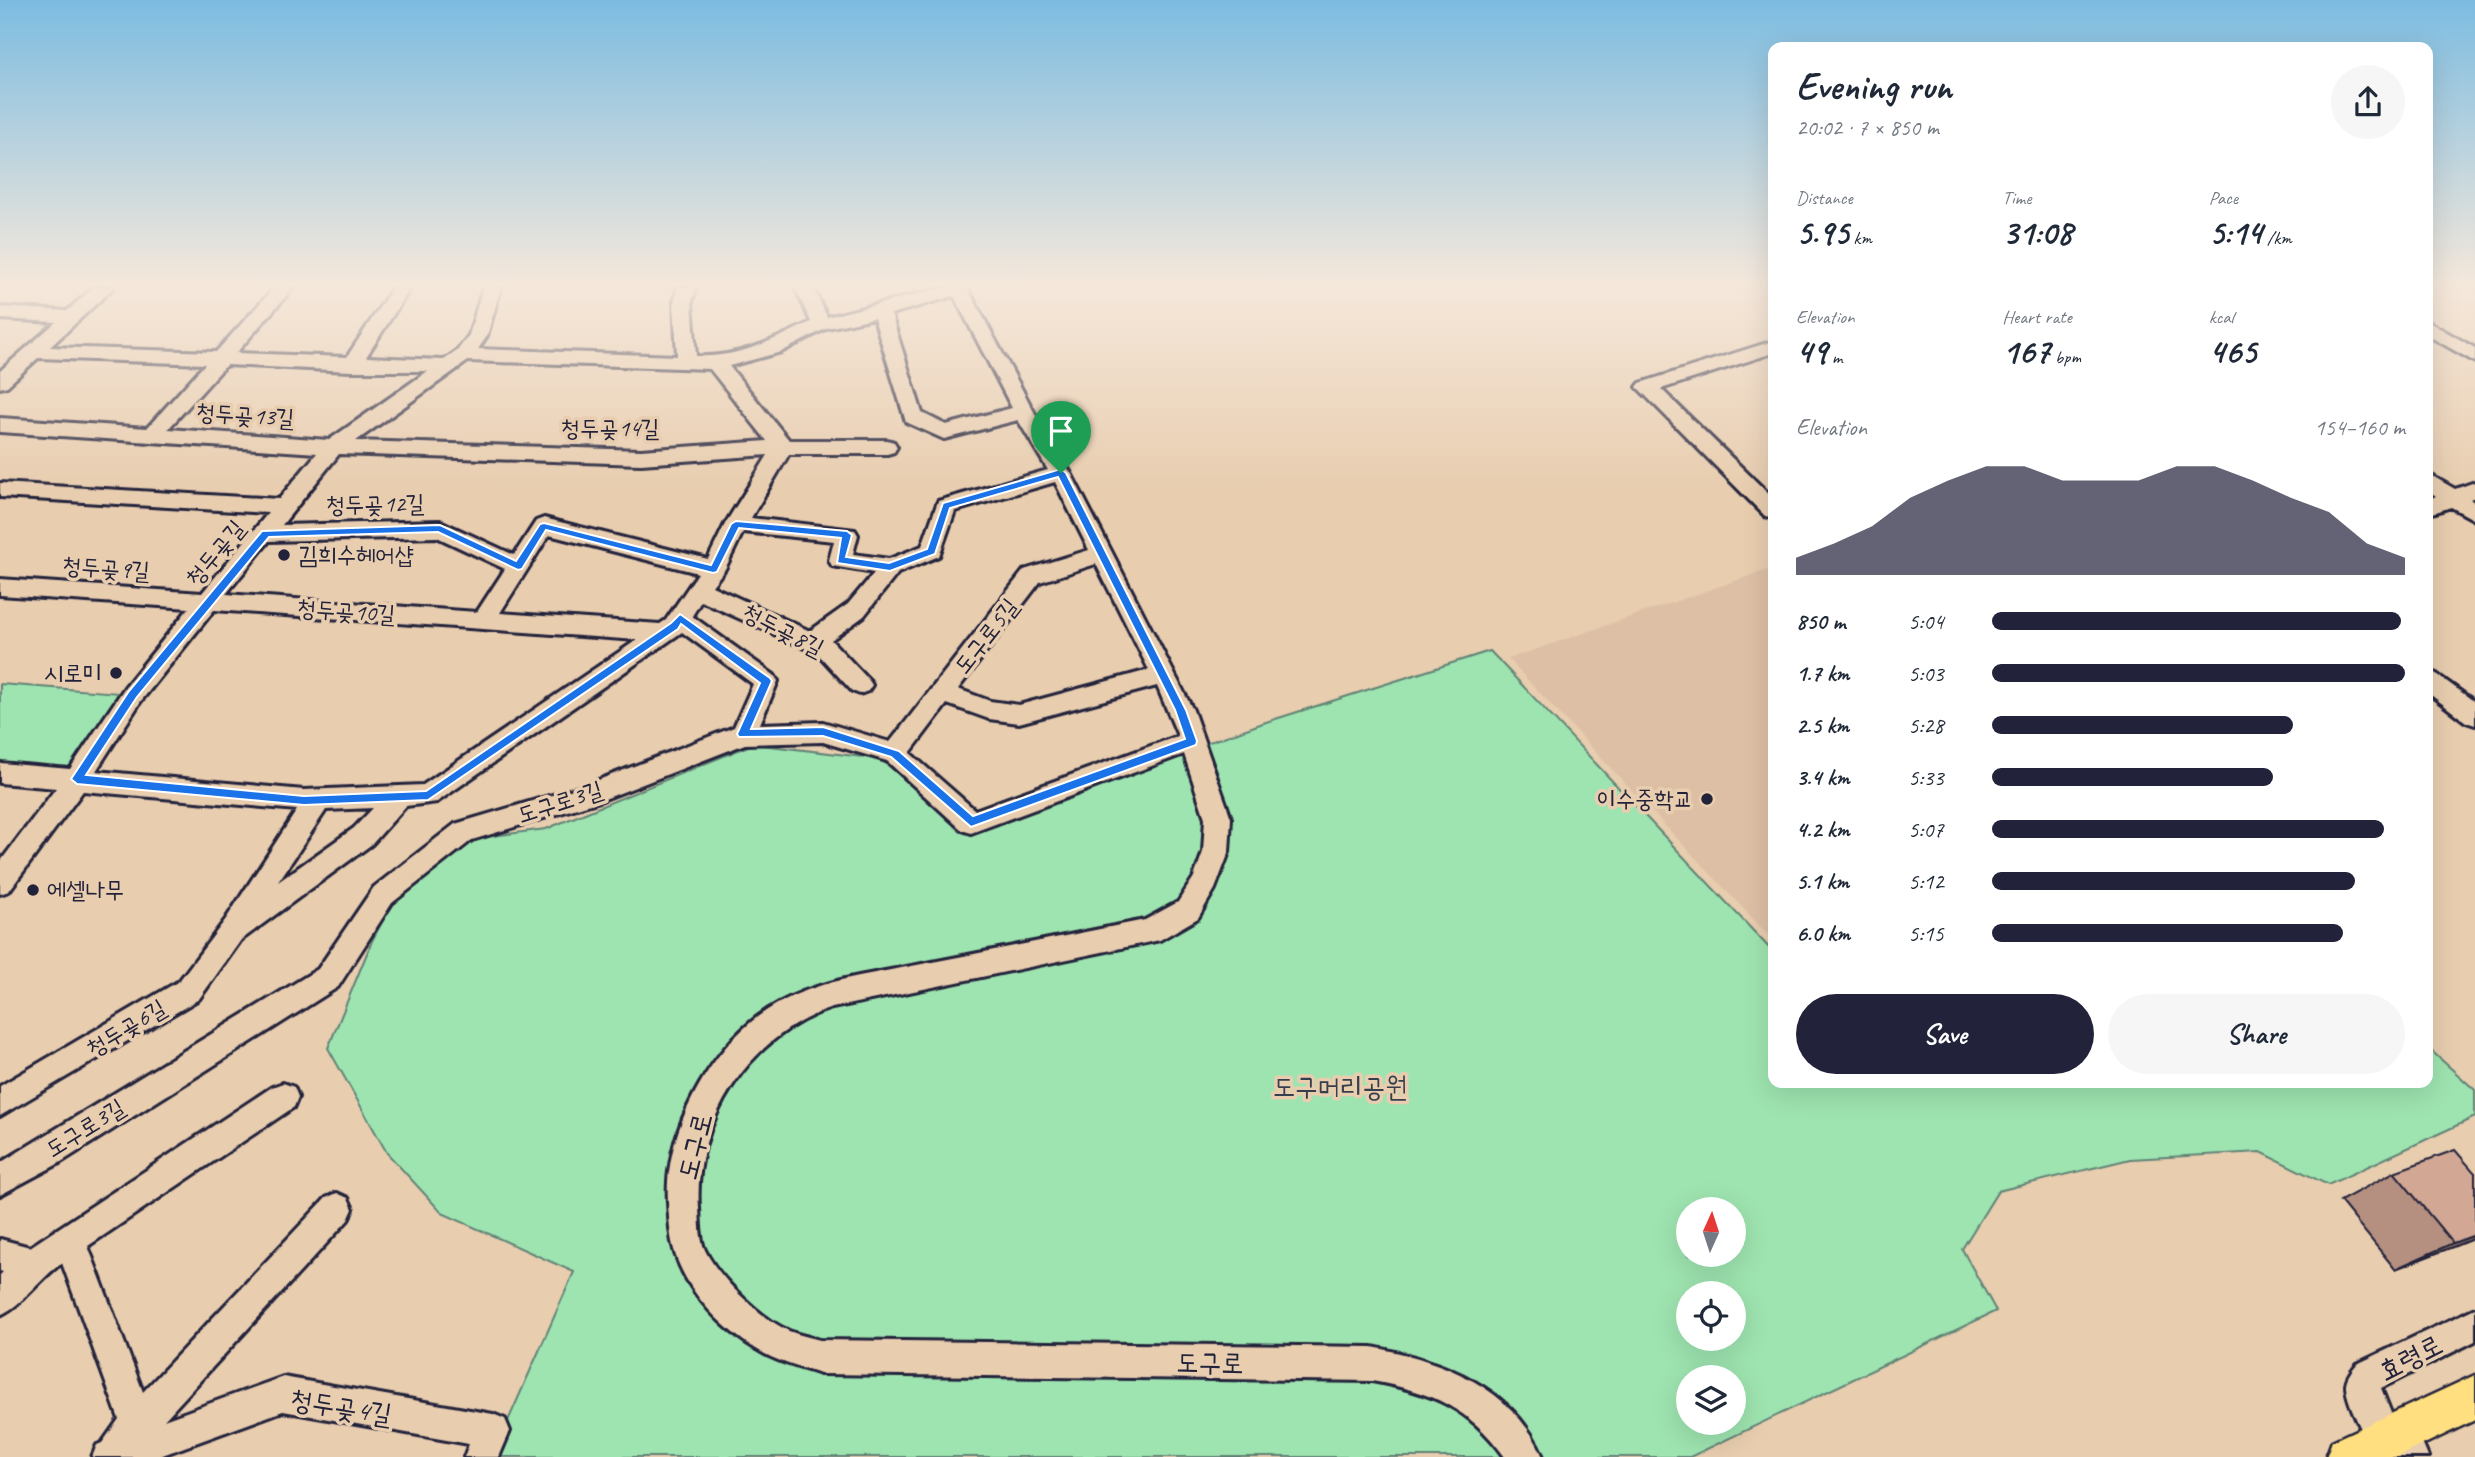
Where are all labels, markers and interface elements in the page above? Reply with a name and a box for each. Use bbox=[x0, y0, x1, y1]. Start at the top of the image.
text: Evening run bbox=[1796, 63, 1952, 110]
button: share bbox=[2331, 65, 2405, 139]
text: 20:02 · 7 × 850 m bbox=[1796, 113, 1939, 142]
text: Distance bbox=[1796, 186, 1853, 210]
text: Time bbox=[2002, 186, 2031, 210]
text: Pace bbox=[2209, 186, 2238, 210]
text: 5.95 bbox=[1796, 210, 1849, 255]
text: 31:08 bbox=[2002, 210, 2072, 255]
text: 5:14 bbox=[2209, 210, 2262, 255]
text: km bbox=[1849, 226, 1872, 250]
text: /km bbox=[2262, 226, 2292, 250]
text: Elevation bbox=[1796, 305, 1854, 329]
text: Heart rate bbox=[2002, 305, 2072, 329]
text: kcal bbox=[2209, 305, 2234, 329]
text: 49 bbox=[1796, 329, 1827, 374]
text: 167 bbox=[2002, 329, 2050, 374]
text: 465 bbox=[2209, 329, 2256, 374]
text: m bbox=[1827, 345, 1842, 369]
text: bpm bbox=[2050, 345, 2081, 369]
street label: 청두곶13길 bbox=[195, 397, 295, 433]
pin bbox=[1031, 401, 1091, 473]
icon: arrive bbox=[1042, 412, 1080, 450]
street label: 청두곶14길 bbox=[561, 413, 659, 443]
text: Elevation bbox=[1796, 413, 1867, 442]
text: 154–160 m bbox=[2314, 413, 2405, 442]
street label: 청두곶12길 bbox=[325, 488, 425, 520]
street label: 청두곶길 bbox=[179, 514, 251, 592]
place label: 김희수헤어샵 bbox=[298, 540, 414, 570]
marker: 김희수헤어샵 bbox=[276, 547, 292, 563]
street label: 청두곶9길 bbox=[61, 550, 151, 586]
street label: 도구로5길 bbox=[947, 592, 1025, 680]
street label: 청두곶10길 bbox=[296, 593, 396, 629]
street label: 청두곶8길 bbox=[737, 597, 829, 663]
text: 850 m bbox=[1796, 607, 1845, 636]
text: 5:04 bbox=[1908, 607, 1944, 636]
place label: 시로미 bbox=[44, 658, 102, 688]
text: 1.7 km bbox=[1796, 659, 1849, 688]
text: 5:03 bbox=[1908, 659, 1944, 688]
marker: 시로미 bbox=[108, 665, 124, 681]
text: 2.5 km bbox=[1796, 711, 1849, 740]
text: 5:28 bbox=[1908, 711, 1944, 740]
text: 3.4 km bbox=[1796, 763, 1850, 792]
text: 5:33 bbox=[1908, 763, 1944, 792]
street label: 도구로3길 bbox=[513, 774, 607, 830]
place label: 이수중학교 bbox=[1596, 784, 1693, 814]
marker: 이수중학교 bbox=[1699, 791, 1715, 807]
text: 4.2 km bbox=[1796, 815, 1850, 844]
text: 5:07 bbox=[1908, 815, 1944, 844]
text: 5.1 km bbox=[1796, 867, 1849, 896]
text: 5:12 bbox=[1908, 867, 1944, 896]
place label: 에셀나무 bbox=[47, 875, 124, 905]
marker: 에셀나무 bbox=[25, 882, 41, 898]
text: 6.0 km bbox=[1796, 919, 1850, 948]
text: 5:15 bbox=[1908, 919, 1944, 948]
street label: 청두곶6길 bbox=[81, 992, 171, 1064]
button: Save bbox=[1796, 994, 2094, 1074]
button: Share bbox=[2108, 994, 2405, 1074]
park label: 도구머리공원 bbox=[1272, 1069, 1408, 1104]
street label: 도구로3길 bbox=[40, 1092, 130, 1164]
street label: 도구로 bbox=[669, 1109, 720, 1183]
north arrow bbox=[1676, 1197, 1746, 1267]
map controls bbox=[1676, 1197, 1746, 1435]
button: locate bbox=[1676, 1281, 1746, 1351]
street label: 효령로 bbox=[2372, 1327, 2448, 1388]
street label: 도구로 bbox=[1176, 1344, 1244, 1381]
button: layers bbox=[1676, 1365, 1746, 1435]
street label: 청두곶4길 bbox=[287, 1381, 394, 1432]

